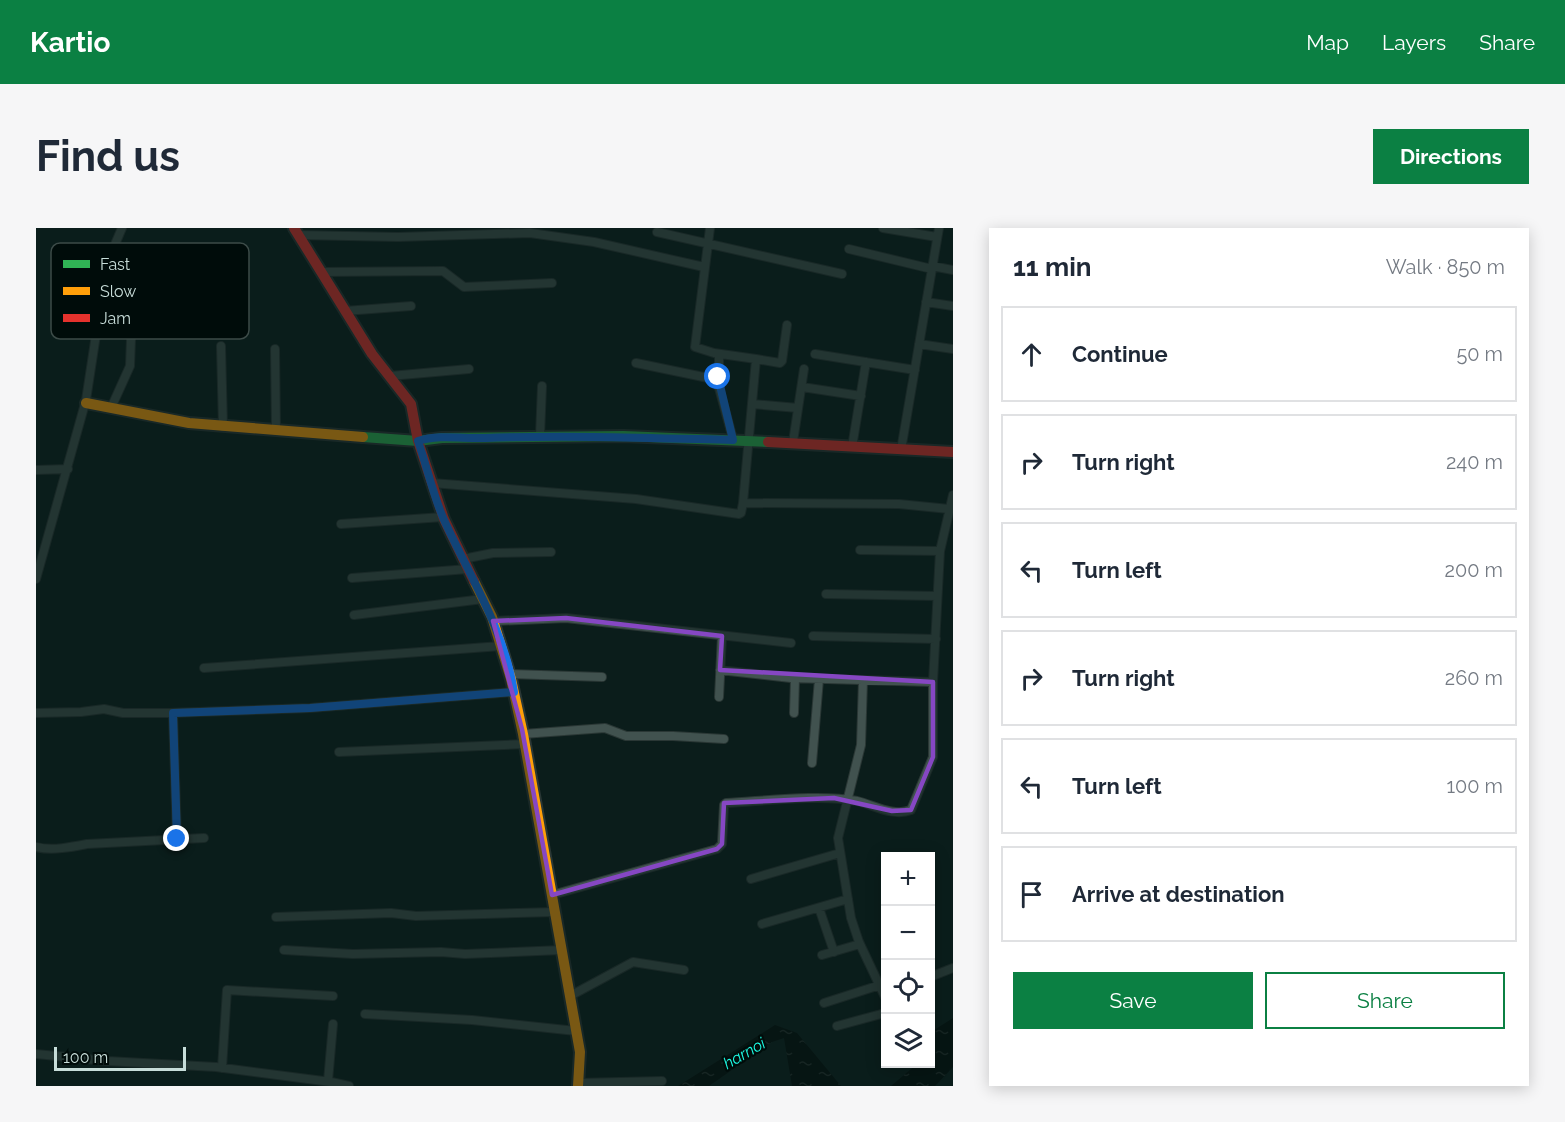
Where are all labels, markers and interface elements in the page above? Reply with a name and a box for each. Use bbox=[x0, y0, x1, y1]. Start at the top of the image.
text: Kartio bbox=[30, 26, 110, 59]
text: Map bbox=[1306, 30, 1349, 55]
text: Layers bbox=[1382, 30, 1446, 55]
text: Share bbox=[1479, 30, 1535, 55]
button: Directions bbox=[1373, 129, 1529, 184]
text: Find us bbox=[36, 132, 180, 181]
legend bbox=[51, 243, 249, 339]
text: 11 min bbox=[1013, 252, 1091, 282]
text: Fast bbox=[100, 255, 131, 274]
text: Walk · 850 m bbox=[1386, 255, 1505, 279]
text: Slow bbox=[100, 282, 136, 301]
text: Jam bbox=[100, 309, 131, 328]
icon: ahead bbox=[1015, 338, 1048, 371]
text: Continue bbox=[1072, 341, 1168, 367]
text: 50 m bbox=[1456, 342, 1503, 366]
route start bbox=[704, 363, 730, 389]
icon: right bbox=[1015, 446, 1048, 479]
text: Turn right bbox=[1072, 449, 1175, 475]
text: 240 m bbox=[1446, 450, 1503, 474]
icon: left bbox=[1015, 554, 1048, 587]
text: Turn left bbox=[1072, 557, 1162, 583]
text: 200 m bbox=[1445, 558, 1503, 582]
icon: right bbox=[1015, 662, 1048, 695]
text: Turn right bbox=[1072, 665, 1175, 691]
text: 260 m bbox=[1445, 666, 1503, 690]
icon: left bbox=[1015, 770, 1048, 803]
text: Turn left bbox=[1072, 773, 1162, 799]
text: 100 m bbox=[1446, 774, 1503, 798]
route end bbox=[163, 825, 189, 851]
map controls bbox=[881, 852, 935, 1068]
button: + bbox=[881, 852, 935, 906]
icon: arrive bbox=[1015, 878, 1048, 911]
text: Arrive at destination bbox=[1072, 881, 1285, 907]
button: − bbox=[881, 906, 935, 960]
button: locate bbox=[881, 960, 935, 1014]
button: Save bbox=[1013, 972, 1253, 1029]
button: Share bbox=[1265, 972, 1505, 1029]
button: layers bbox=[881, 1014, 935, 1068]
water label: harnoi bbox=[720, 1034, 769, 1073]
scale bar bbox=[54, 1044, 186, 1072]
text: 100 m bbox=[63, 1048, 108, 1067]

